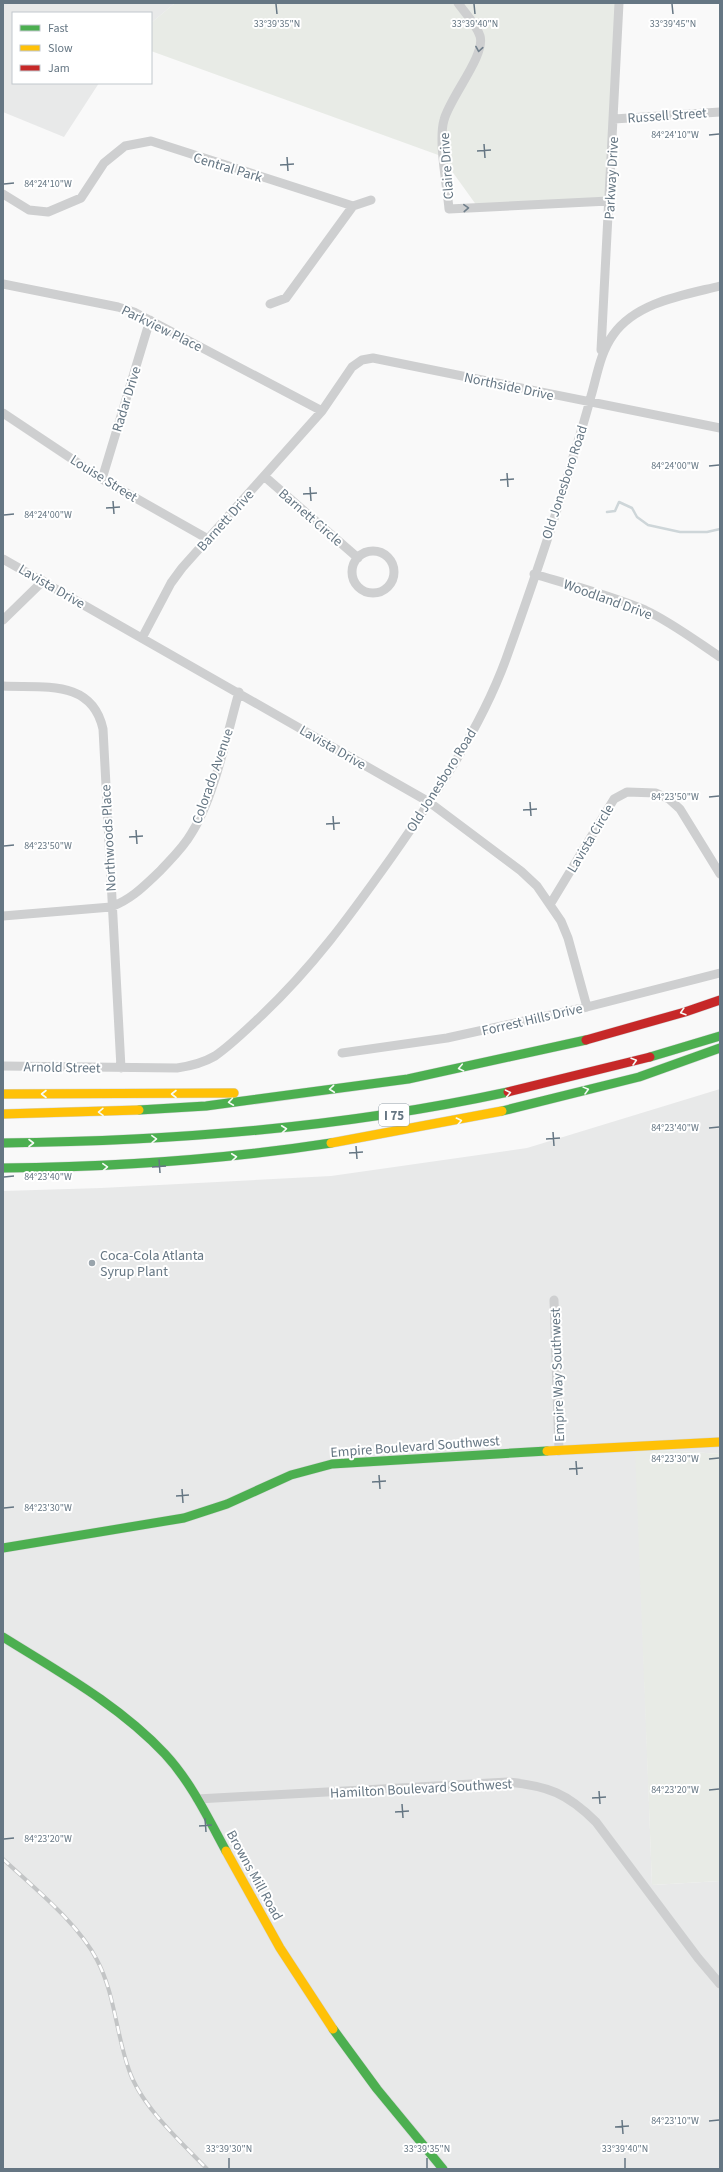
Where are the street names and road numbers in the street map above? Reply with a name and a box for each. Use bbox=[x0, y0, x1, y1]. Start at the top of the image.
street label: Russell Street bbox=[627, 103, 708, 129]
street label: Claire Drive bbox=[435, 132, 459, 200]
street label: Parkway Drive bbox=[600, 136, 624, 220]
street label: Central Park bbox=[191, 148, 265, 188]
street label: Parkview Place bbox=[118, 301, 205, 357]
street label: Radar Drive bbox=[107, 364, 146, 435]
street label: Northside Drive bbox=[462, 368, 555, 406]
street label: Old Jonesboro Road bbox=[537, 423, 593, 542]
street label: Louise Street bbox=[66, 450, 141, 508]
street label: Barnett Circle bbox=[274, 484, 347, 551]
street label: Barnett Drive bbox=[193, 485, 259, 556]
street label: Lavista Drive bbox=[14, 560, 89, 614]
street label: Woodland Drive bbox=[560, 575, 655, 625]
street label: Lavista Drive bbox=[295, 721, 370, 775]
street label: Old Jonesboro Road bbox=[402, 725, 482, 836]
street label: Colorado Avenue bbox=[187, 726, 239, 827]
street label: Northwoods Place bbox=[96, 784, 122, 892]
street label: Lavista Circle bbox=[563, 800, 619, 877]
street label: Forrest Hills Drive bbox=[480, 999, 585, 1041]
street label: Arnold Street bbox=[23, 1057, 101, 1079]
road number: I 75 bbox=[379, 1104, 409, 1126]
street label: Empire Way Southwest bbox=[546, 1307, 570, 1442]
street label: Empire Boulevard Southwest bbox=[330, 1431, 501, 1463]
street label: Hamilton Boulevard Southwest bbox=[329, 1774, 513, 1804]
street label: Browns Mill Road bbox=[221, 1827, 287, 1924]

